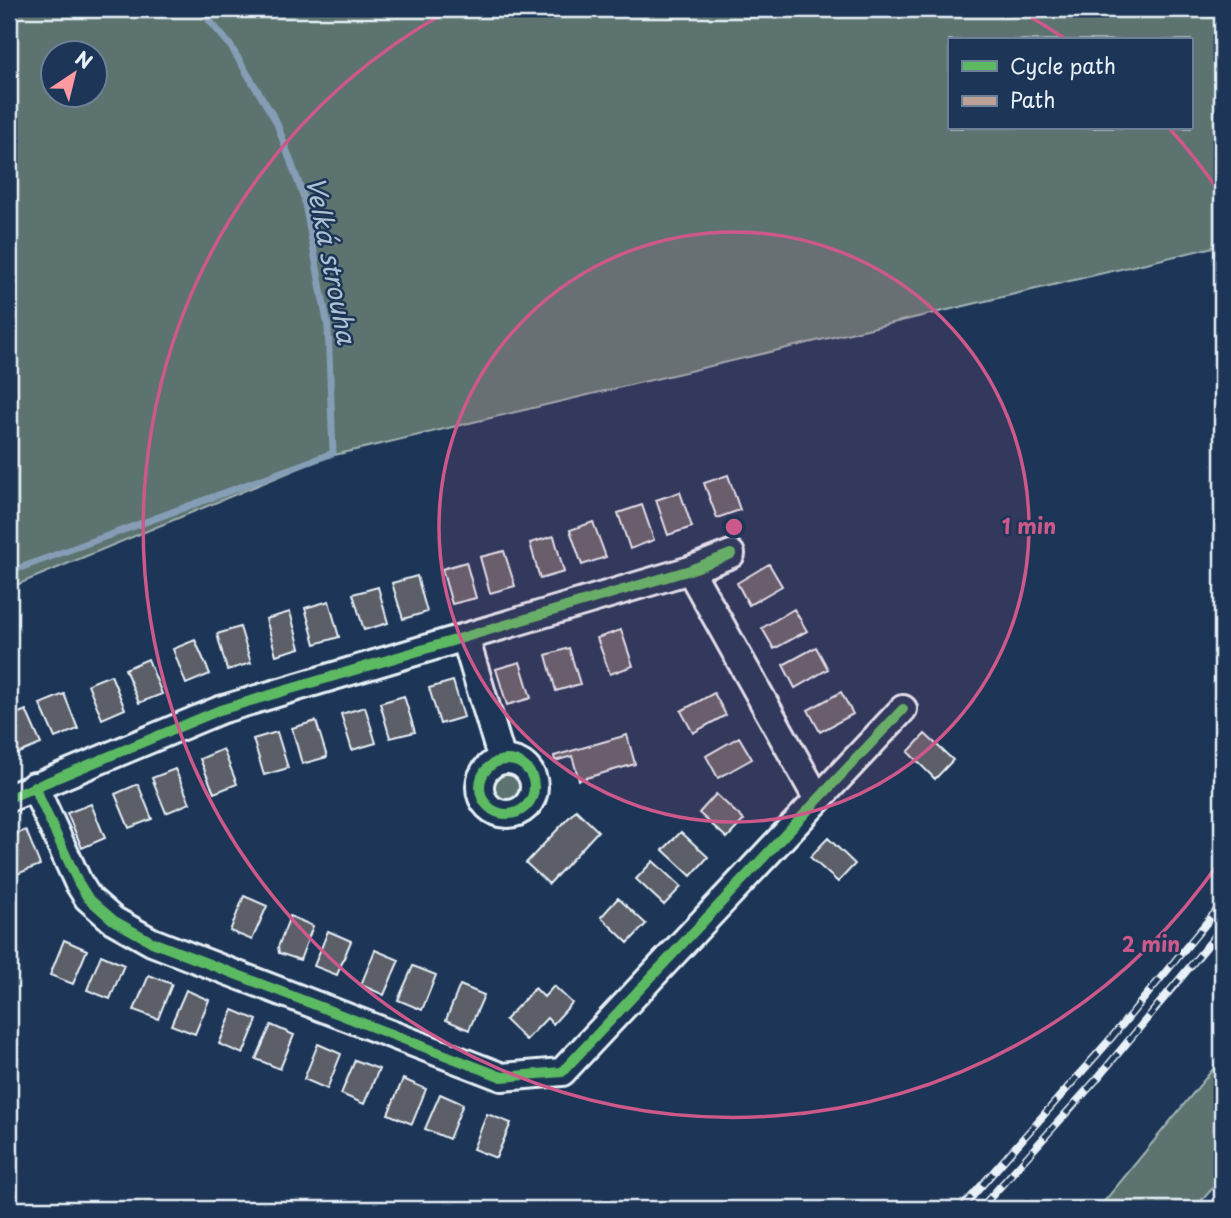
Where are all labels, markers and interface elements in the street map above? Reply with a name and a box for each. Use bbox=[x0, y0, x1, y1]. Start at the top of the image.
north arrow bbox=[38, 38, 108, 108]
legend bbox=[948, 38, 1192, 130]
text: N bbox=[70, 43, 99, 75]
text: Cycle path bbox=[1010, 49, 1116, 81]
text: Path bbox=[1010, 83, 1055, 115]
water label: Velká strouha bbox=[297, 173, 368, 348]
text: 1 min bbox=[1002, 509, 1056, 541]
centre of rings bbox=[722, 515, 746, 539]
text: 2 min bbox=[1122, 927, 1180, 959]

